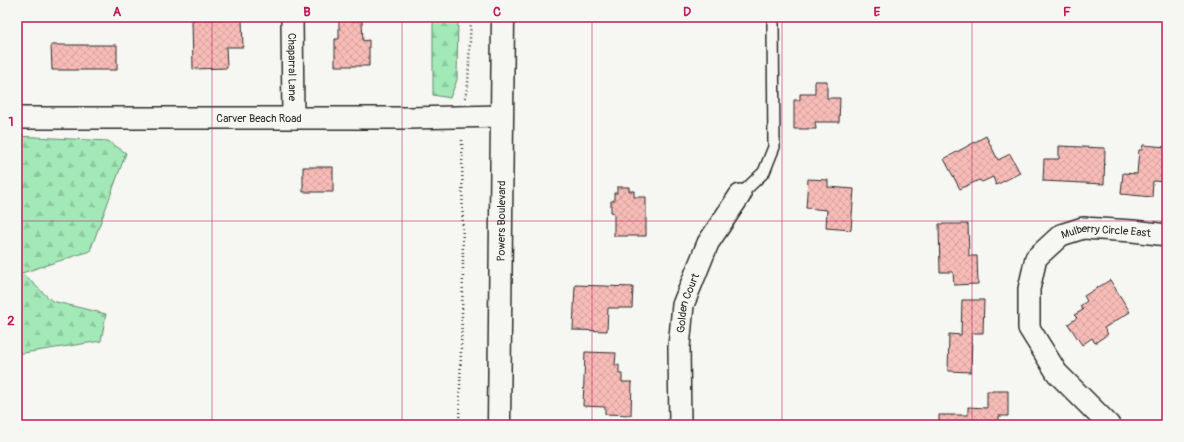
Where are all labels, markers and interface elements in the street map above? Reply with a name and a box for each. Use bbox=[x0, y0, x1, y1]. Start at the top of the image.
text: A bbox=[113, 4, 122, 20]
text: B bbox=[303, 4, 311, 20]
text: C bbox=[493, 4, 501, 20]
text: D bbox=[683, 4, 691, 20]
text: E bbox=[874, 4, 881, 20]
text: F bbox=[1063, 4, 1071, 20]
street label: Chaparral Lane bbox=[286, 33, 299, 102]
street label: Carver Beach Road bbox=[216, 112, 302, 125]
text: 1 bbox=[8, 114, 14, 130]
street label: Powers Boulevard bbox=[494, 180, 508, 262]
street label: Mulberry Circle East bbox=[1059, 221, 1152, 241]
street label: Golden Court bbox=[674, 271, 702, 334]
text: 2 bbox=[7, 313, 15, 329]

